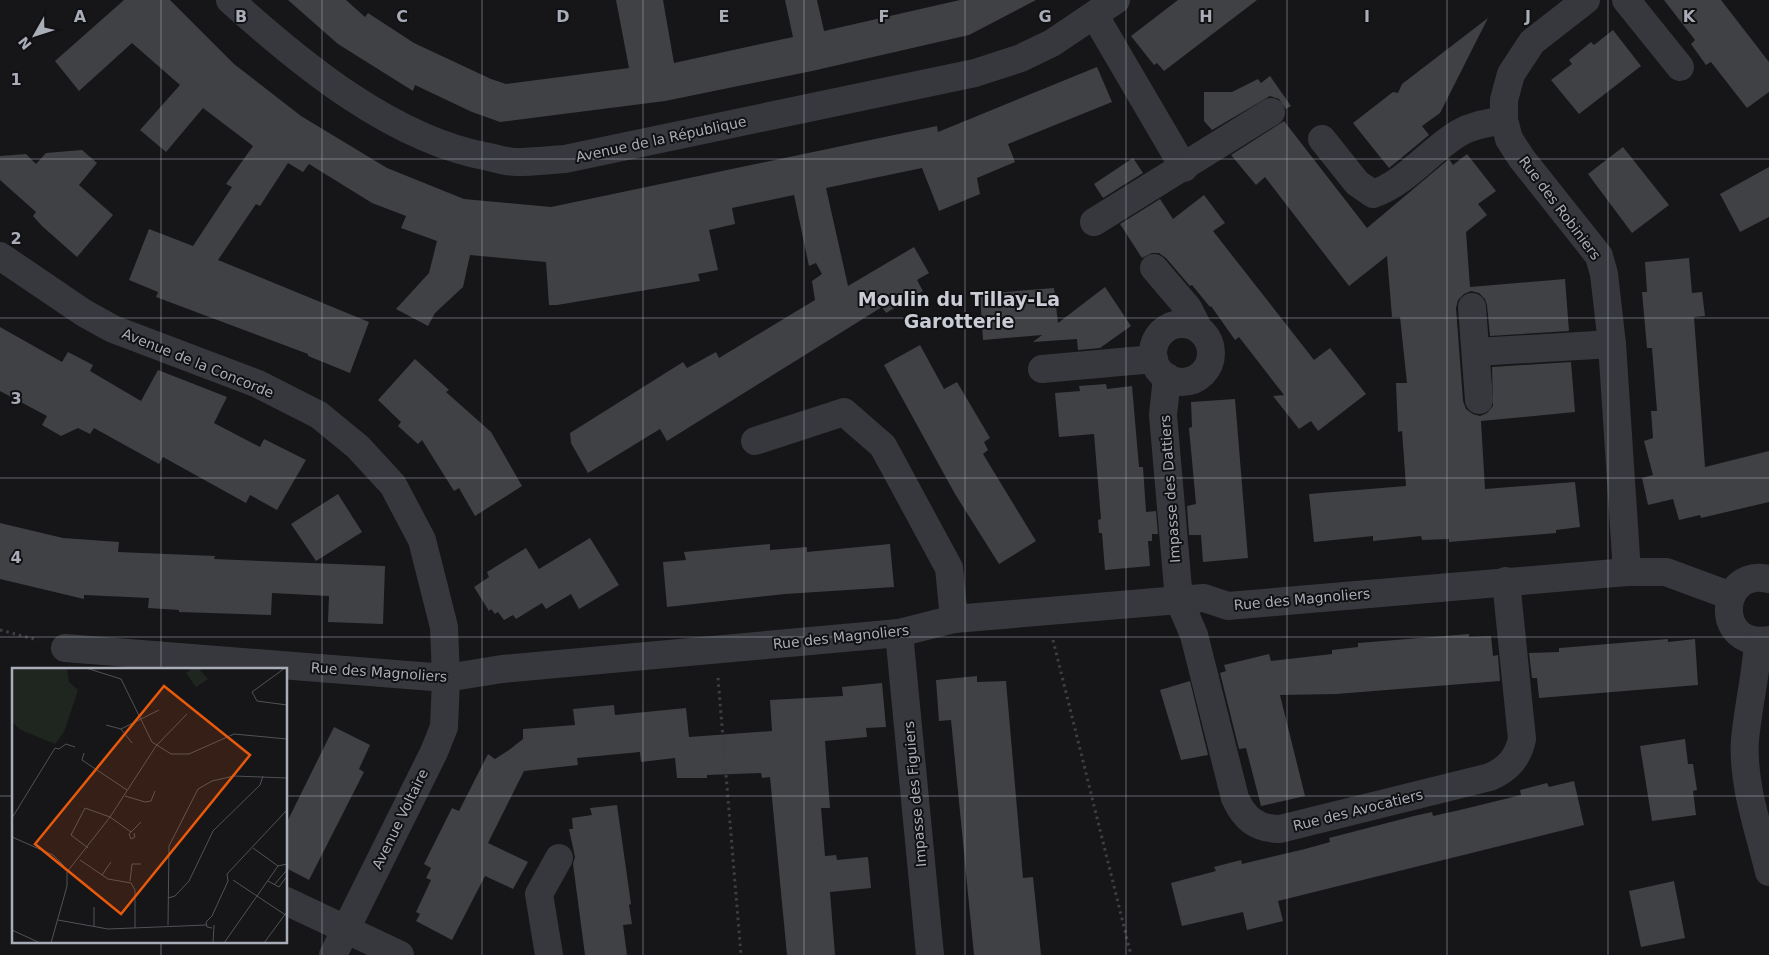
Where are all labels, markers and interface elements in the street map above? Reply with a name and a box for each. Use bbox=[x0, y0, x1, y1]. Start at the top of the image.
text: A bbox=[74, 7, 87, 26]
text: B bbox=[235, 7, 247, 26]
text: C bbox=[396, 7, 408, 26]
text: D bbox=[556, 7, 570, 26]
text: E bbox=[719, 7, 729, 26]
text: F bbox=[879, 7, 889, 26]
text: G bbox=[1038, 7, 1052, 26]
text: H bbox=[1199, 7, 1213, 26]
text: I bbox=[1364, 7, 1370, 26]
text: J bbox=[1524, 7, 1531, 26]
text: K bbox=[1683, 7, 1696, 26]
north arrow bbox=[10, 10, 60, 60]
text: N bbox=[15, 34, 35, 53]
text: 1 bbox=[10, 70, 22, 89]
street label: Avenue de la République bbox=[574, 113, 748, 165]
street label: Rue des Robiniers bbox=[1516, 153, 1604, 263]
text: 2 bbox=[10, 229, 22, 248]
district label: Moulin du Tillay-La Garotterie bbox=[858, 288, 1060, 332]
street label: Avenue de la Concorde bbox=[120, 325, 276, 401]
text: 3 bbox=[10, 389, 22, 408]
street label: Impasse des Dattiers bbox=[1157, 415, 1183, 563]
text: 4 bbox=[10, 548, 22, 567]
street label: Rue des Magnoliers bbox=[1233, 585, 1371, 613]
street label: Rue des Magnoliers bbox=[772, 622, 910, 652]
street label: Rue des Magnoliers bbox=[310, 659, 448, 685]
inset map bbox=[12, 668, 288, 942]
street label: Impasse des Figuiers bbox=[901, 720, 929, 868]
street label: Avenue Voltaire bbox=[369, 766, 431, 872]
street label: Rue des Avocatiers bbox=[1291, 786, 1425, 834]

